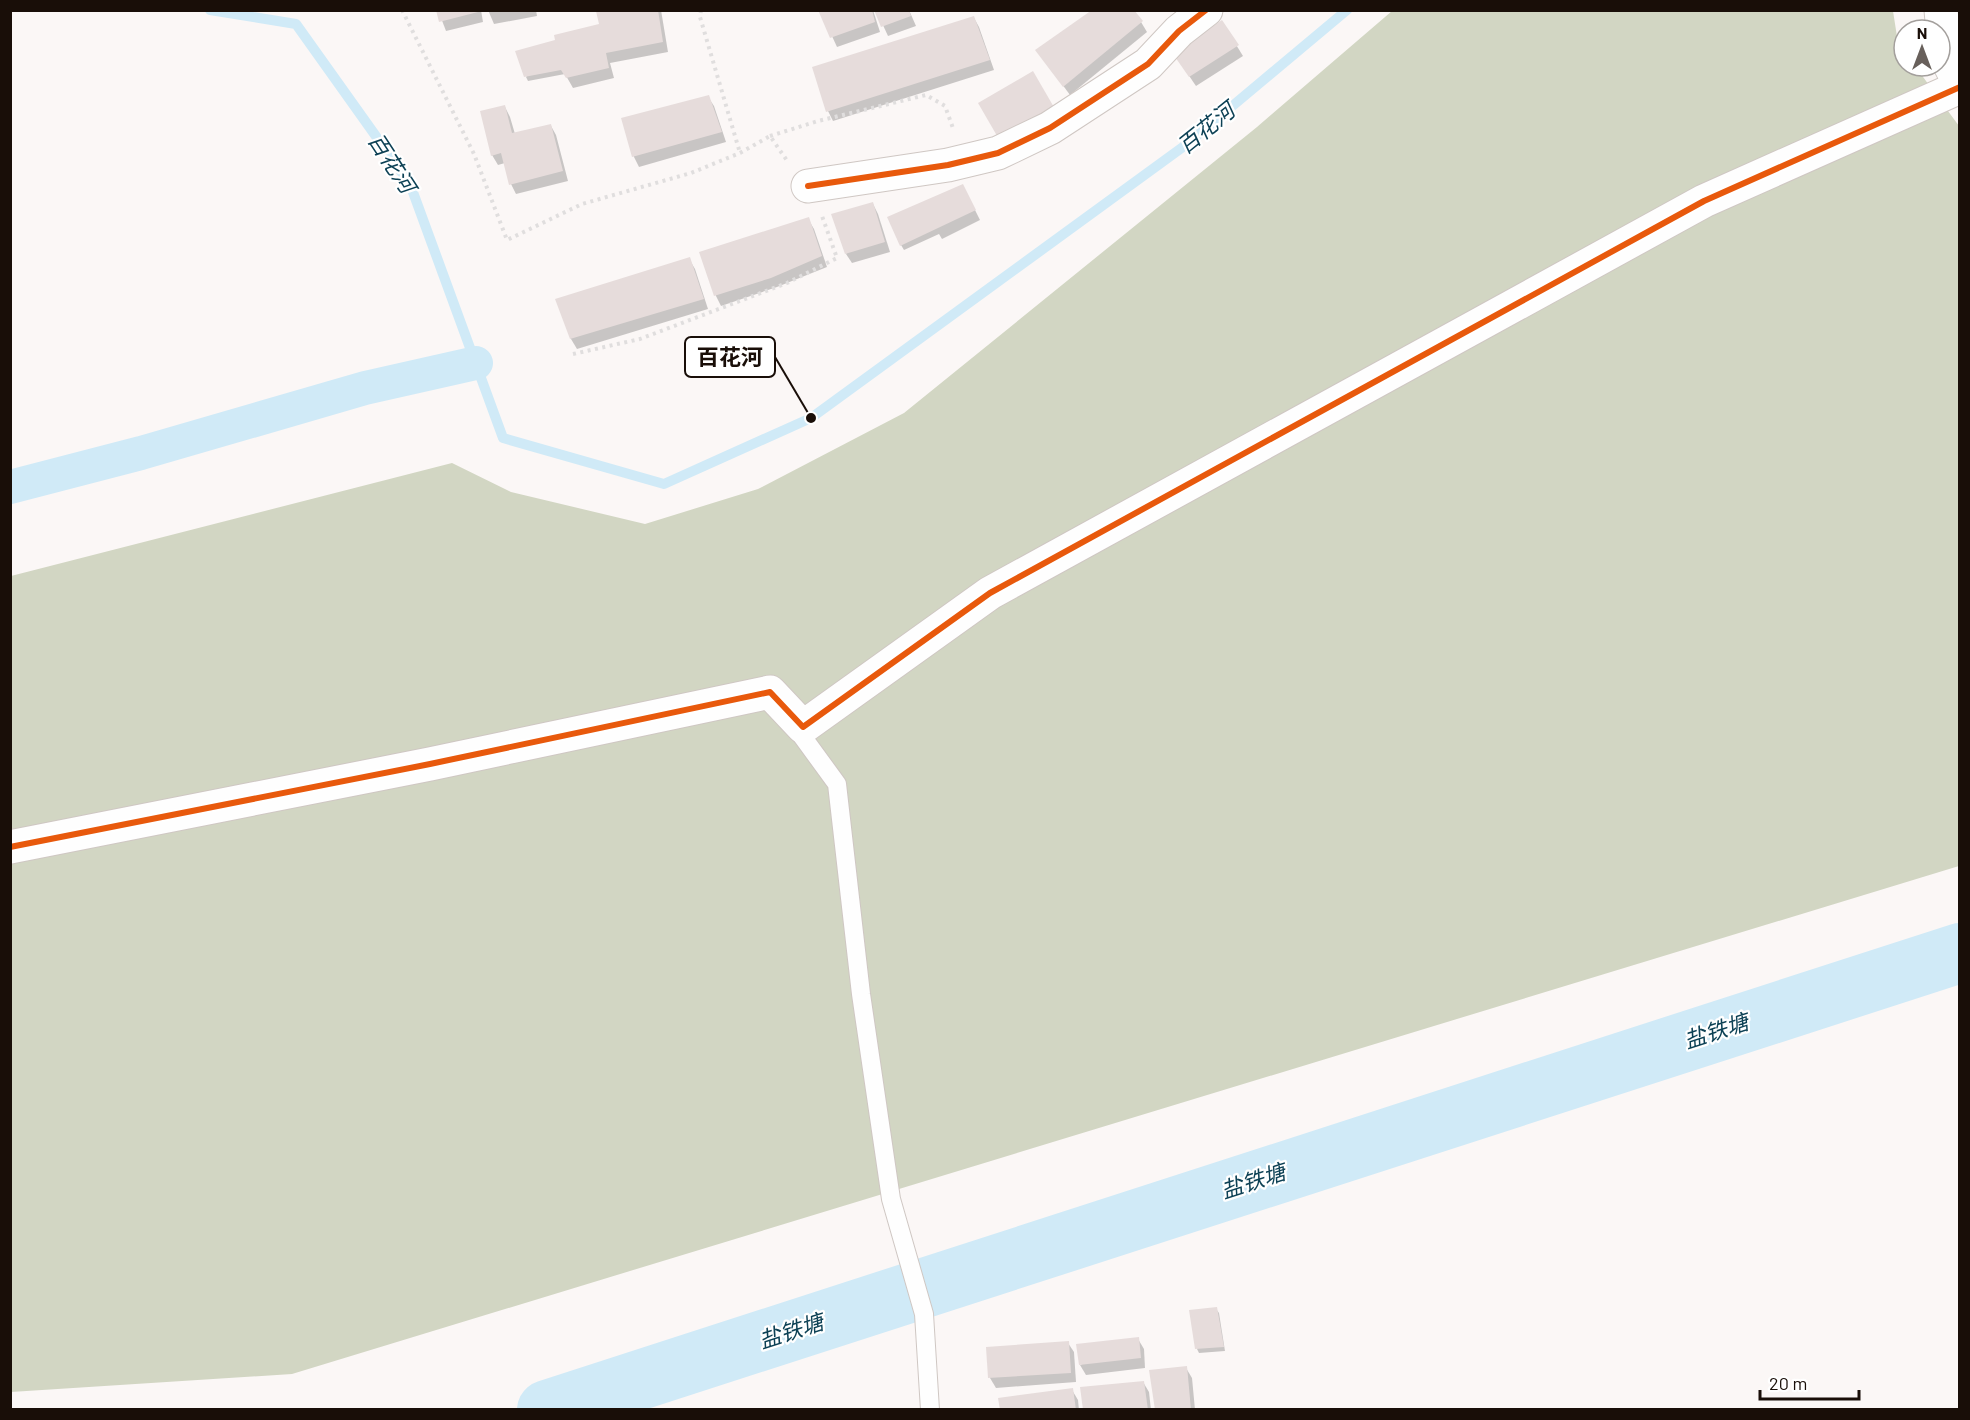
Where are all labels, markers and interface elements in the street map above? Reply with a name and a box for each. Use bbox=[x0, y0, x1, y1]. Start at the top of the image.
north arrow bbox=[1892, 18, 1952, 78]
text: N bbox=[1917, 23, 1927, 42]
water label: 百花河 bbox=[1172, 94, 1242, 158]
water label: 百花河 bbox=[364, 128, 424, 201]
callout: 百花河 bbox=[685, 337, 775, 377]
text: 百花河 bbox=[697, 343, 763, 369]
water label: 盐铁塘 bbox=[1680, 1006, 1755, 1053]
water label: 盐铁塘 bbox=[1217, 1156, 1292, 1203]
water label: 盐铁塘 bbox=[755, 1306, 830, 1353]
scale bar bbox=[1760, 1363, 1859, 1401]
text: 20 m bbox=[1769, 1372, 1807, 1394]

